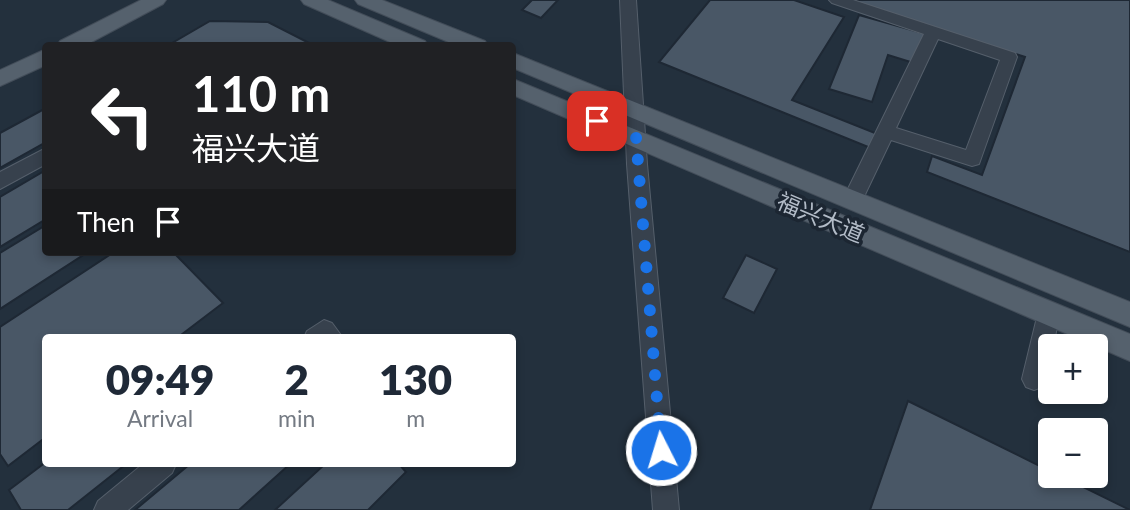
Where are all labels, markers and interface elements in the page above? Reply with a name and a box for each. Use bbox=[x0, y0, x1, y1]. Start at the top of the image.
text: 110 m bbox=[192, 64, 330, 122]
icon: left bbox=[77, 70, 168, 161]
pin bbox=[567, 91, 627, 151]
icon: arrive bbox=[578, 102, 616, 140]
text: 福兴大道 bbox=[192, 128, 320, 167]
street label: 福兴大道 bbox=[773, 186, 869, 248]
icon: arrive bbox=[149, 203, 187, 241]
text: Then bbox=[77, 206, 135, 238]
map controls bbox=[1038, 334, 1108, 488]
button: + bbox=[1038, 334, 1108, 404]
text: 09:49 bbox=[106, 354, 214, 404]
text: 2 bbox=[285, 354, 309, 404]
text: 130 bbox=[379, 354, 452, 404]
text: Arrival bbox=[127, 404, 193, 432]
text: min bbox=[278, 404, 315, 432]
text: m bbox=[406, 404, 425, 432]
position arrow bbox=[624, 413, 698, 487]
button: − bbox=[1038, 418, 1108, 488]

